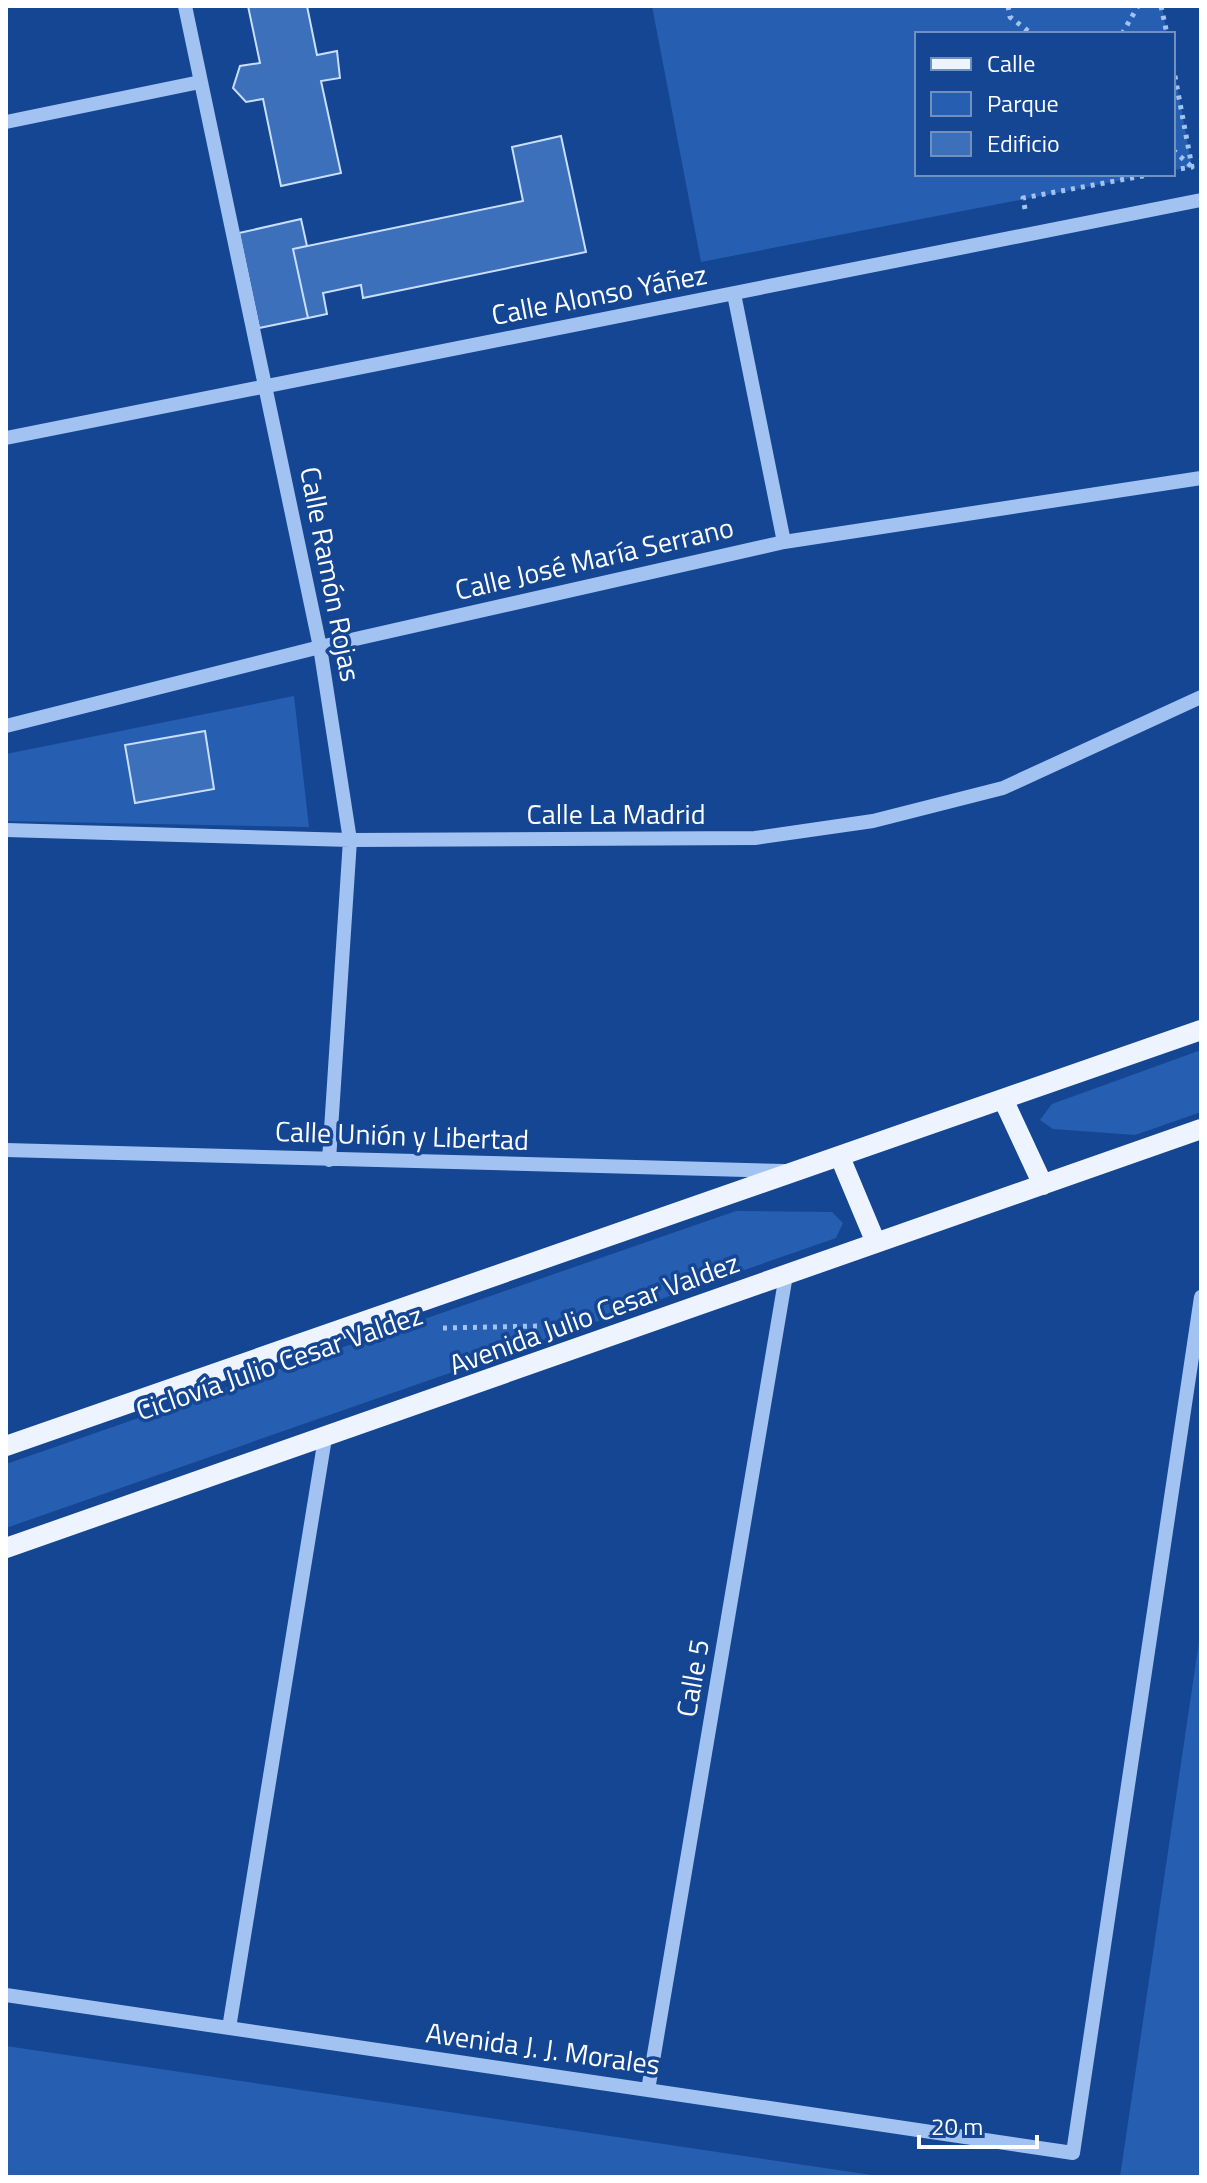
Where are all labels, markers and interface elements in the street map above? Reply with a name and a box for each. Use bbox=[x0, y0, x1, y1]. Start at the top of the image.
legend bbox=[915, 32, 1175, 176]
text: Calle bbox=[987, 45, 1035, 81]
text: Parque bbox=[987, 85, 1059, 121]
text: Edificio bbox=[987, 125, 1060, 161]
street label: Calle Alonso Yáñez bbox=[488, 252, 710, 336]
street label: Calle Ramón Rojas bbox=[289, 463, 373, 685]
street label: Calle José María Serrano bbox=[450, 505, 738, 611]
street label: Calle La Madrid bbox=[526, 792, 706, 835]
street label: Calle Unión y Libertad bbox=[274, 1109, 530, 1161]
street label: Avenida Julio Cesar Valdez bbox=[443, 1240, 745, 1386]
street label: Ciclovía Julio Cesar Valdez bbox=[130, 1293, 428, 1431]
street label: Calle 5 bbox=[664, 1636, 720, 1720]
street label: Avenida J. J. Morales bbox=[423, 2010, 663, 2086]
scale bar bbox=[919, 2099, 1037, 2149]
text: 20 m bbox=[931, 2108, 983, 2144]

